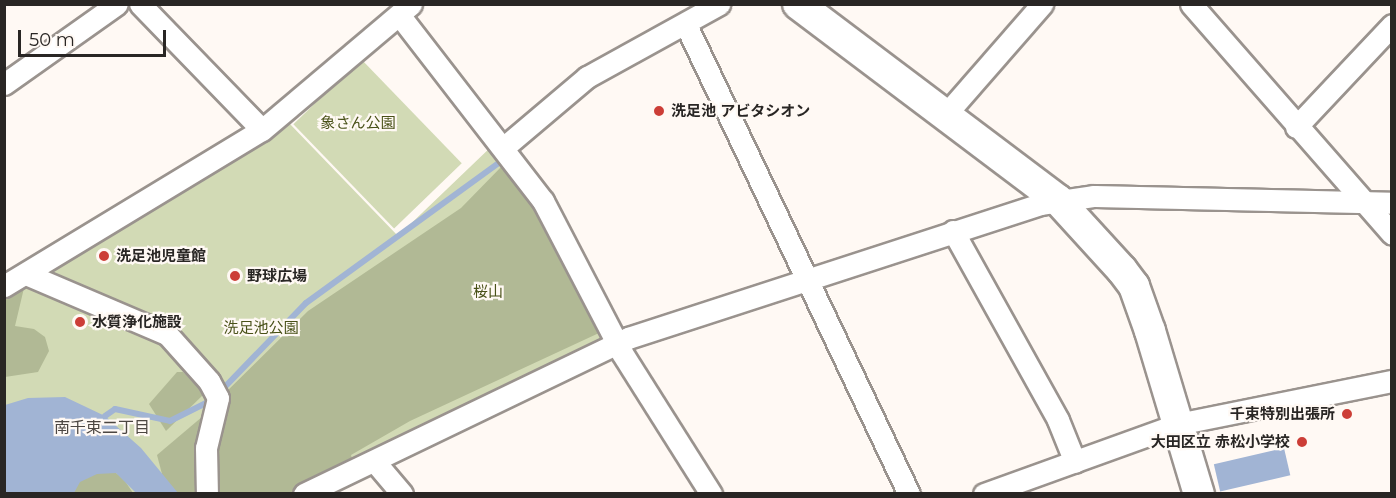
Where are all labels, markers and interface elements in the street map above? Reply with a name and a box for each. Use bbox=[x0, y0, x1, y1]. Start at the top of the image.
scale bar bbox=[21, 18, 170, 56]
text: 50 m bbox=[29, 29, 75, 51]
place label: 洗足池 アビタシオン bbox=[671, 102, 810, 120]
marker: 洗足池 アビタシオン bbox=[652, 104, 666, 118]
park label: 象さん公園 bbox=[321, 114, 395, 132]
place label: 洗足池児童館 bbox=[116, 247, 206, 265]
marker: 洗足池児童館 bbox=[97, 249, 111, 263]
place label: 野球広場 bbox=[247, 267, 307, 285]
marker: 野球広場 bbox=[228, 269, 242, 283]
park label: 桜山 bbox=[473, 283, 503, 301]
place label: 水質浄化施設 bbox=[92, 313, 182, 331]
marker: 水質浄化施設 bbox=[73, 315, 87, 329]
park label: 洗足池公園 bbox=[224, 319, 298, 337]
place label: 千束特別出張所 bbox=[1230, 405, 1335, 423]
marker: 千束特別出張所 bbox=[1340, 407, 1354, 421]
district label: 南千束二丁目 bbox=[54, 418, 150, 438]
place label: 大田区立 赤松小学校 bbox=[1151, 433, 1290, 451]
marker: 大田区立 赤松小学校 bbox=[1295, 435, 1309, 449]

